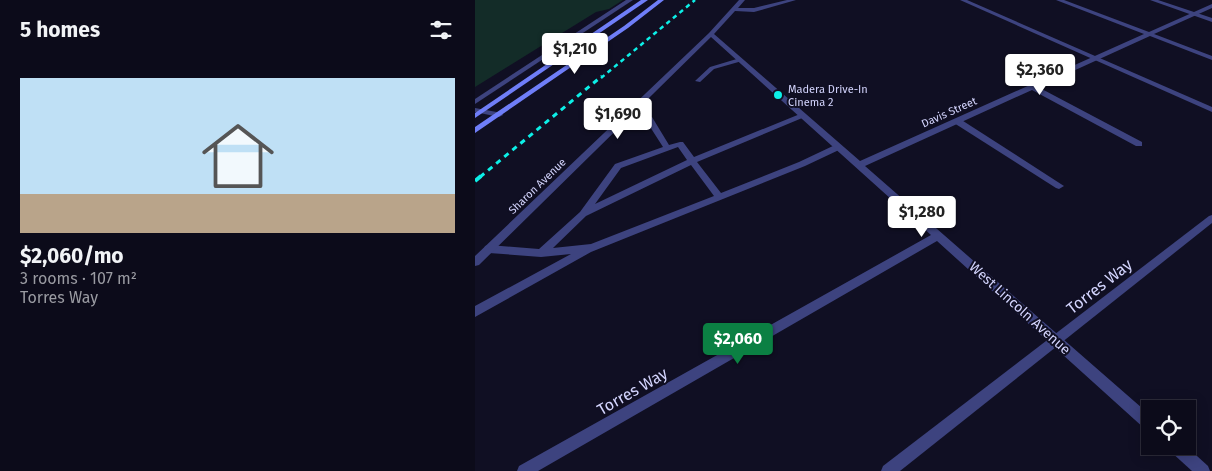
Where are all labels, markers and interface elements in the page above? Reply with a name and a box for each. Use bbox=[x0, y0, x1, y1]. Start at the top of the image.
icon: filters bbox=[427, 16, 455, 44]
text: 5 homes bbox=[20, 17, 100, 43]
pin: $1,210 bbox=[534, 32, 616, 75]
text: $1,210 bbox=[553, 39, 597, 58]
pin: $2,360 bbox=[999, 54, 1081, 96]
text: $2,360 bbox=[1016, 60, 1064, 79]
place label: Madera Drive-In Cinema 2 bbox=[788, 83, 868, 109]
marker: Madera Drive-In Cinema 2 bbox=[772, 89, 784, 101]
street label: Davis Street bbox=[920, 94, 979, 130]
pin: $1,690 bbox=[577, 98, 659, 140]
text: $1,690 bbox=[595, 104, 641, 123]
icon: home bbox=[193, 111, 283, 201]
street label: Sharon Avenue bbox=[506, 156, 569, 217]
pin: $1,280 bbox=[881, 196, 963, 238]
text: $1,280 bbox=[899, 202, 945, 221]
text: $2,060/mo bbox=[20, 243, 124, 269]
street label: Torres Way bbox=[1063, 255, 1136, 318]
street label: West Lincoln Avenue bbox=[965, 258, 1074, 358]
text: 3 rooms · 107 m² bbox=[20, 269, 137, 288]
text: Torres Way bbox=[20, 288, 98, 307]
pin: $2,060 bbox=[697, 322, 779, 365]
text: $2,060 bbox=[714, 329, 762, 348]
street label: Torres Way bbox=[594, 364, 671, 419]
map controls bbox=[1141, 400, 1196, 455]
button: locate bbox=[1141, 400, 1196, 455]

